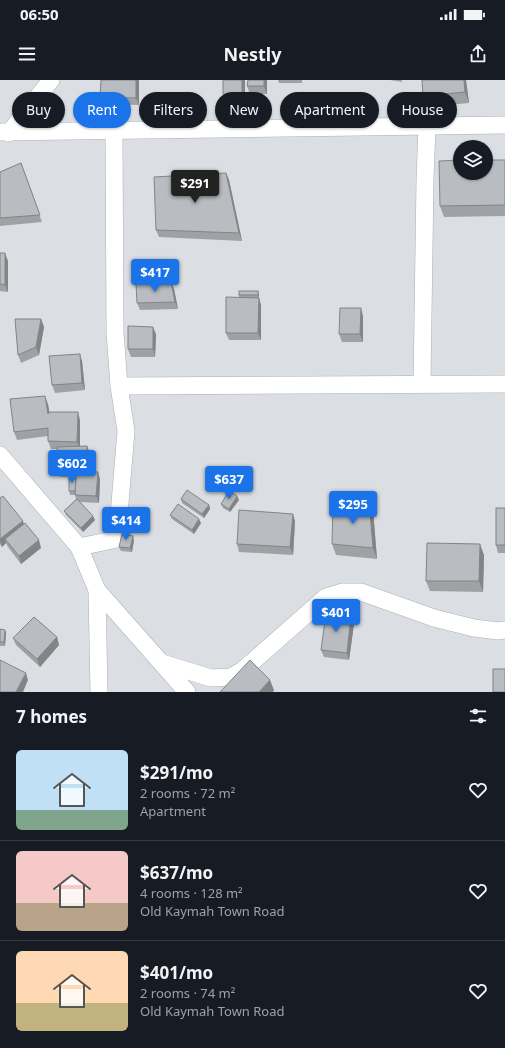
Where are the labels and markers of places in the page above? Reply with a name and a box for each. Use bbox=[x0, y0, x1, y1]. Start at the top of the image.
pin: $291 bbox=[171, 170, 219, 204]
pin: $417 bbox=[131, 259, 179, 293]
pin: $602 bbox=[48, 450, 96, 484]
pin: $637 bbox=[205, 466, 253, 500]
pin: $295 bbox=[329, 491, 377, 525]
pin: $414 bbox=[102, 507, 150, 541]
pin: $401 bbox=[312, 599, 360, 633]

